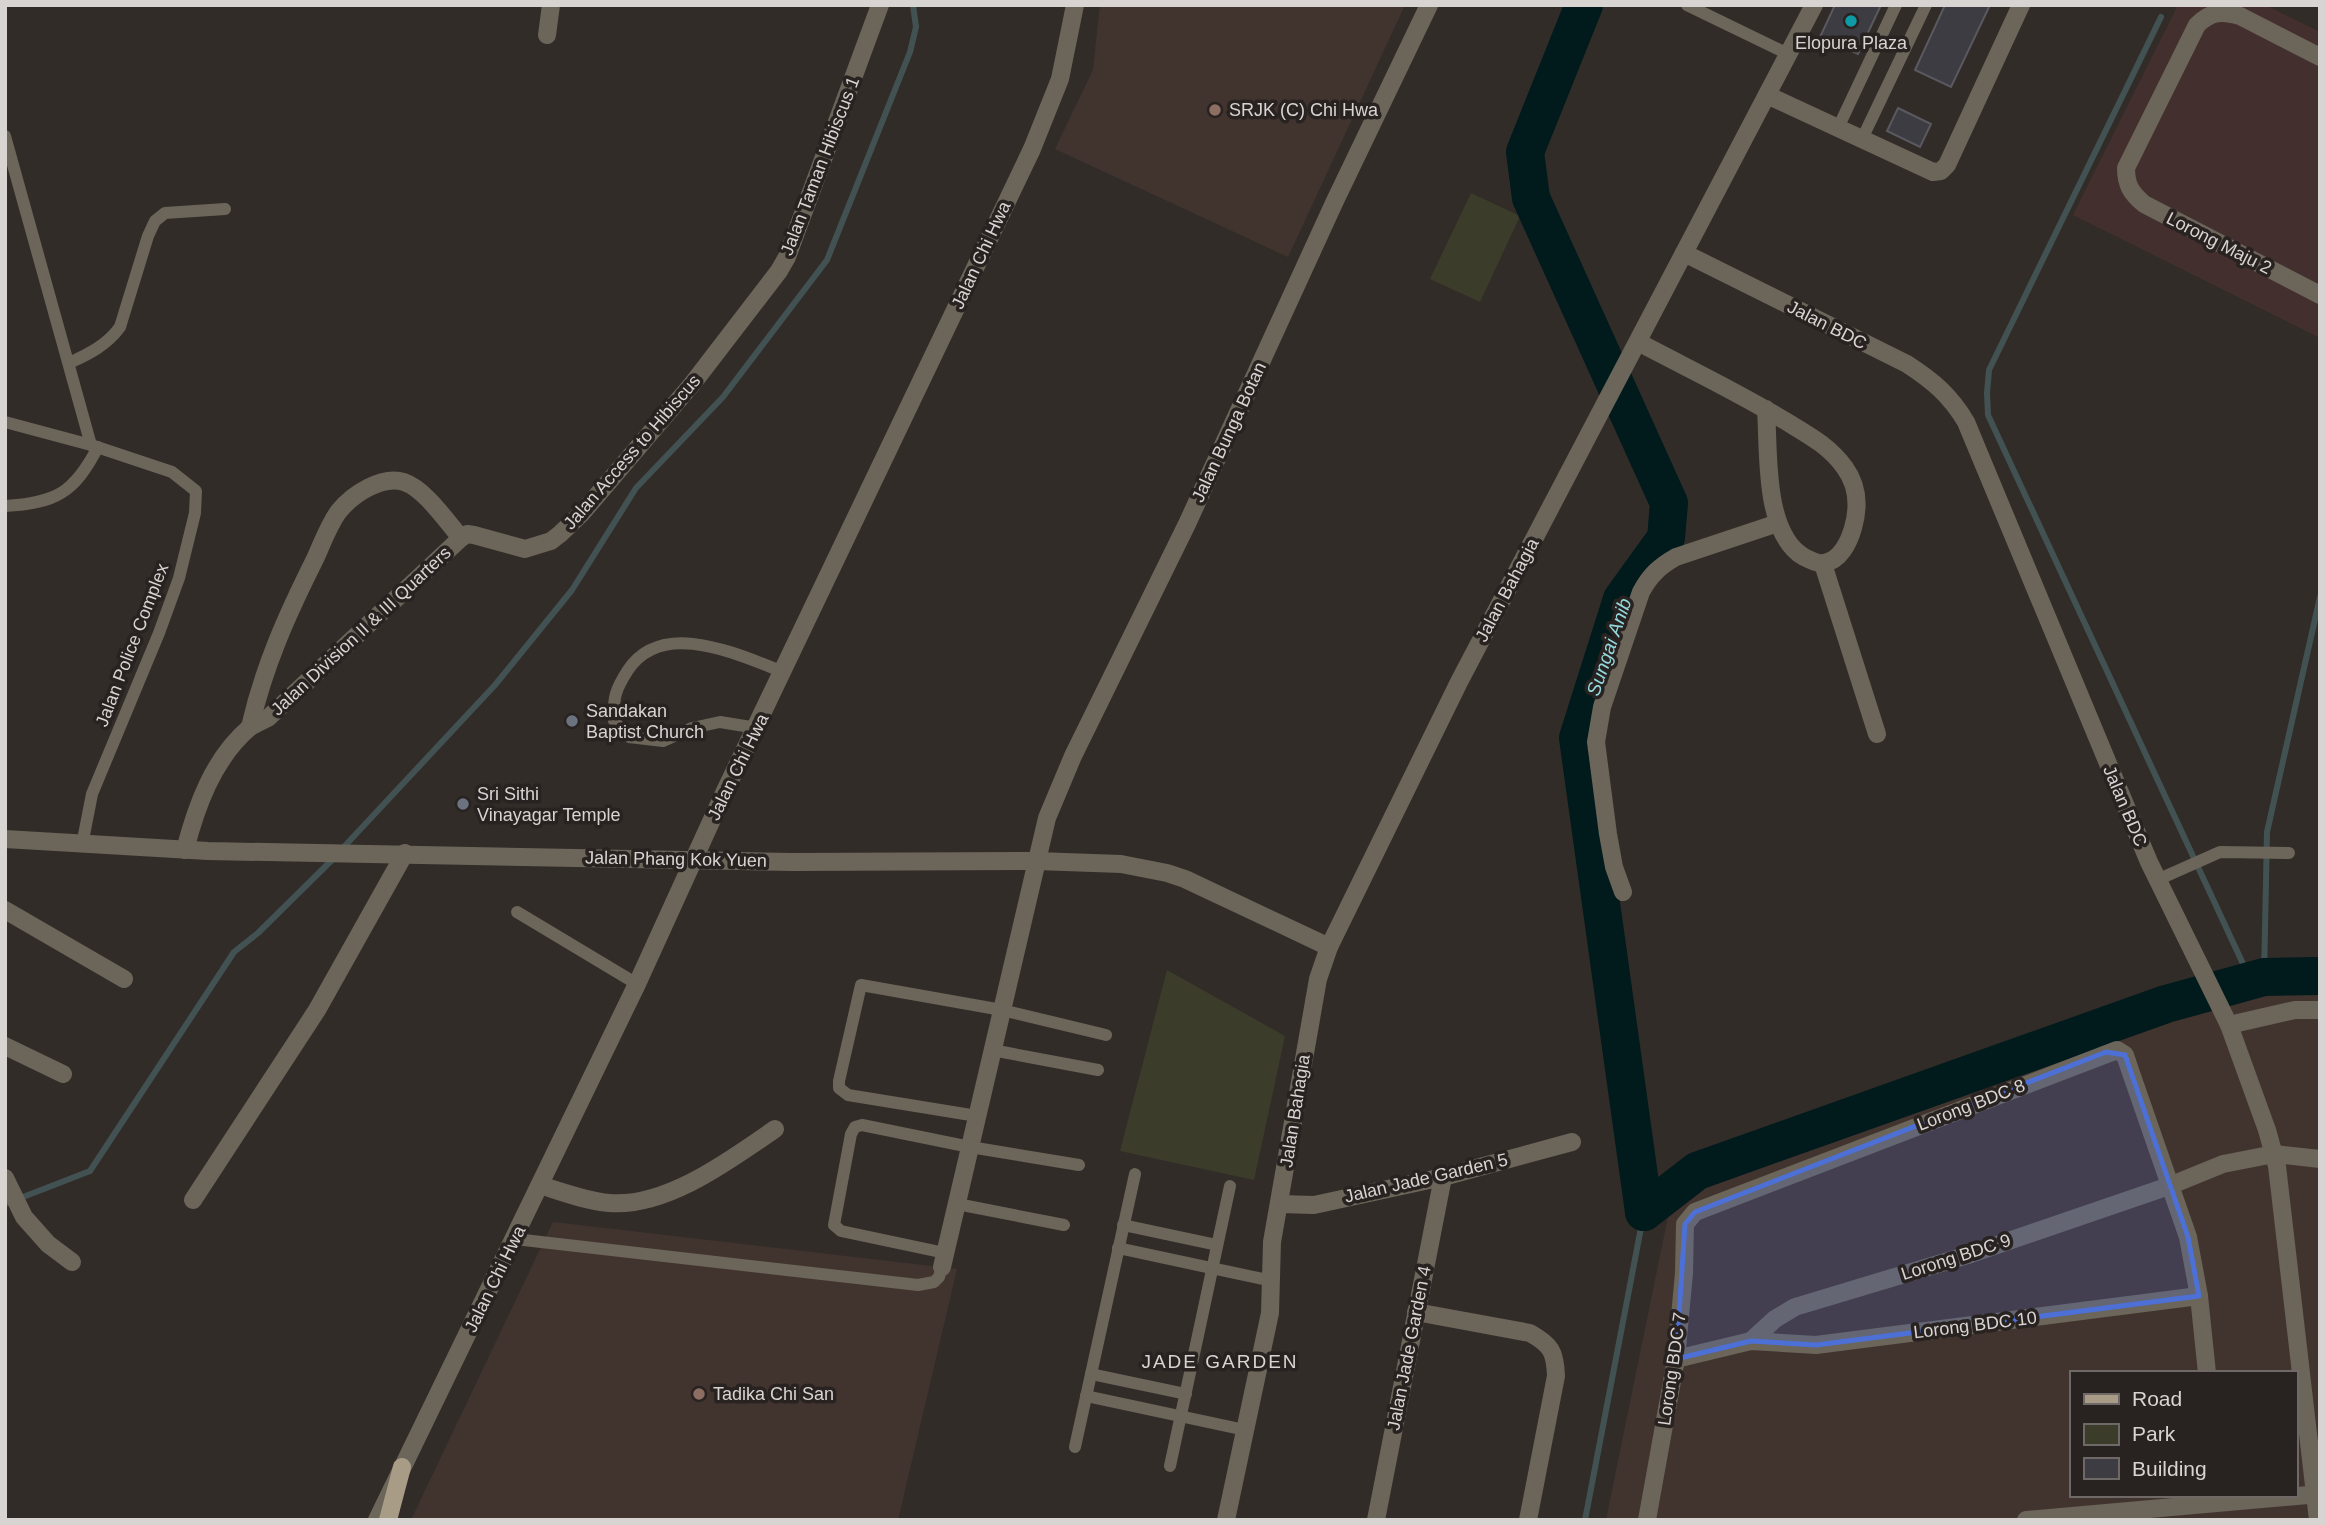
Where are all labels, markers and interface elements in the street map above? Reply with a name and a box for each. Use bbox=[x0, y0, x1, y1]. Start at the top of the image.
marker: Elopura Plaza bbox=[1843, 13, 1859, 29]
place label: Elopura Plaza bbox=[1795, 33, 1908, 53]
street label: Jalan Taman Hibiscus 1 bbox=[777, 74, 863, 258]
place label: SRJK (C) Chi Hwa bbox=[1229, 100, 1379, 120]
marker: SRJK (C) Chi Hwa bbox=[1207, 102, 1223, 118]
street label: Jalan Chi Hwa bbox=[947, 197, 1015, 312]
street label: Lorong Maju 2 bbox=[2163, 208, 2275, 278]
street label: Jalan BDC bbox=[1784, 297, 1870, 353]
street label: Jalan Bunga Botan bbox=[1188, 359, 1270, 505]
street label: Jalan Access to Hibiscus bbox=[559, 371, 705, 533]
street label: Jalan Bahagia bbox=[1471, 534, 1543, 645]
street label: Jalan Division II & III Quarters bbox=[267, 542, 455, 720]
street label: Jalan Police Complex bbox=[92, 561, 172, 729]
water label: Sungai Anib bbox=[1583, 595, 1635, 699]
place label: Sandakan Baptist Church bbox=[586, 701, 704, 742]
street label: Jalan Chi Hwa bbox=[704, 710, 773, 824]
marker: Sandakan Baptist Church bbox=[564, 713, 580, 729]
street label: Jalan BDC bbox=[2099, 762, 2151, 850]
place label: Sri Sithi Vinayagar Temple bbox=[477, 784, 620, 825]
marker: Sri Sithi Vinayagar Temple bbox=[455, 796, 471, 812]
street label: Jalan Phang Kok Yuen bbox=[585, 847, 767, 871]
street label: Jalan Bahagia bbox=[1276, 1052, 1314, 1169]
street label: Lorong BDC 8 bbox=[1914, 1075, 2028, 1135]
street label: Jalan Jade Garden 5 bbox=[1342, 1149, 1510, 1207]
street label: Jalan Chi Hwa bbox=[461, 1222, 530, 1336]
street label: Lorong BDC 9 bbox=[1899, 1230, 2013, 1284]
street label: Jalan Jade Garden 4 bbox=[1383, 1264, 1435, 1432]
street label: Lorong BDC 10 bbox=[1912, 1308, 2038, 1342]
street label: Lorong BDC 7 bbox=[1654, 1311, 1690, 1427]
district label: JADE GARDEN bbox=[1141, 1351, 1299, 1372]
legend bbox=[2070, 1371, 2297, 1497]
place label: Tadika Chi San bbox=[713, 1384, 834, 1404]
marker: Tadika Chi San bbox=[691, 1386, 707, 1402]
text: Road bbox=[2132, 1387, 2182, 1410]
text: Park bbox=[2132, 1422, 2176, 1445]
text: Building bbox=[2132, 1457, 2207, 1480]

